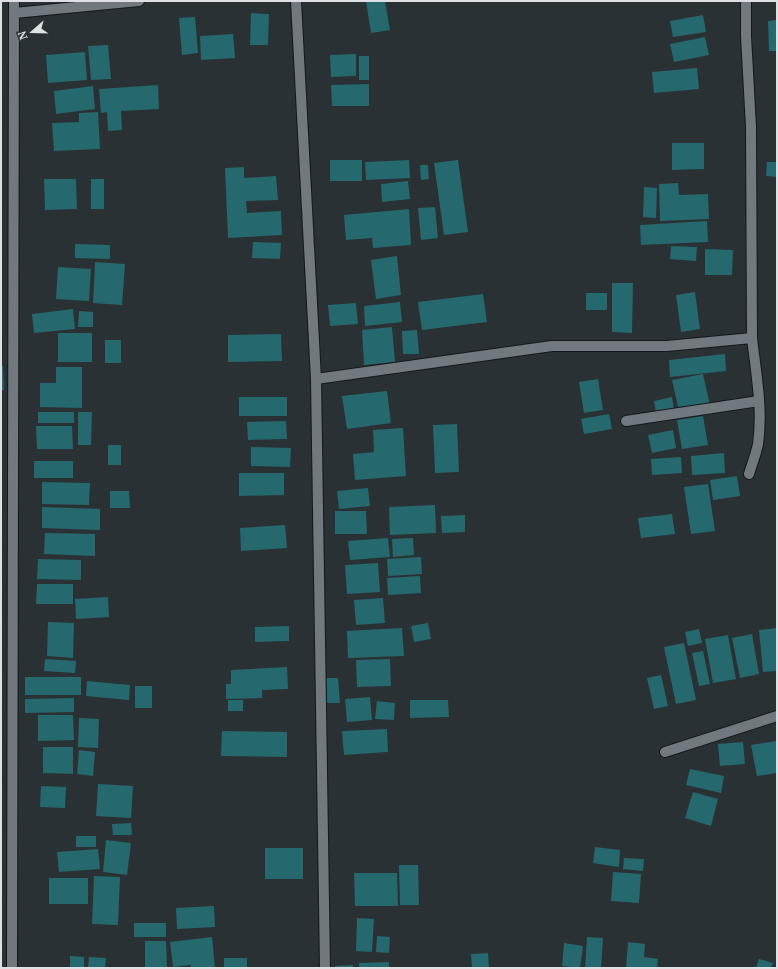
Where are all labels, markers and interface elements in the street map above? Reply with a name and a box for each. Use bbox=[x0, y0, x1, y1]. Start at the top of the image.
north arrow bbox=[12, 12, 52, 52]
text: N bbox=[14, 28, 31, 42]

